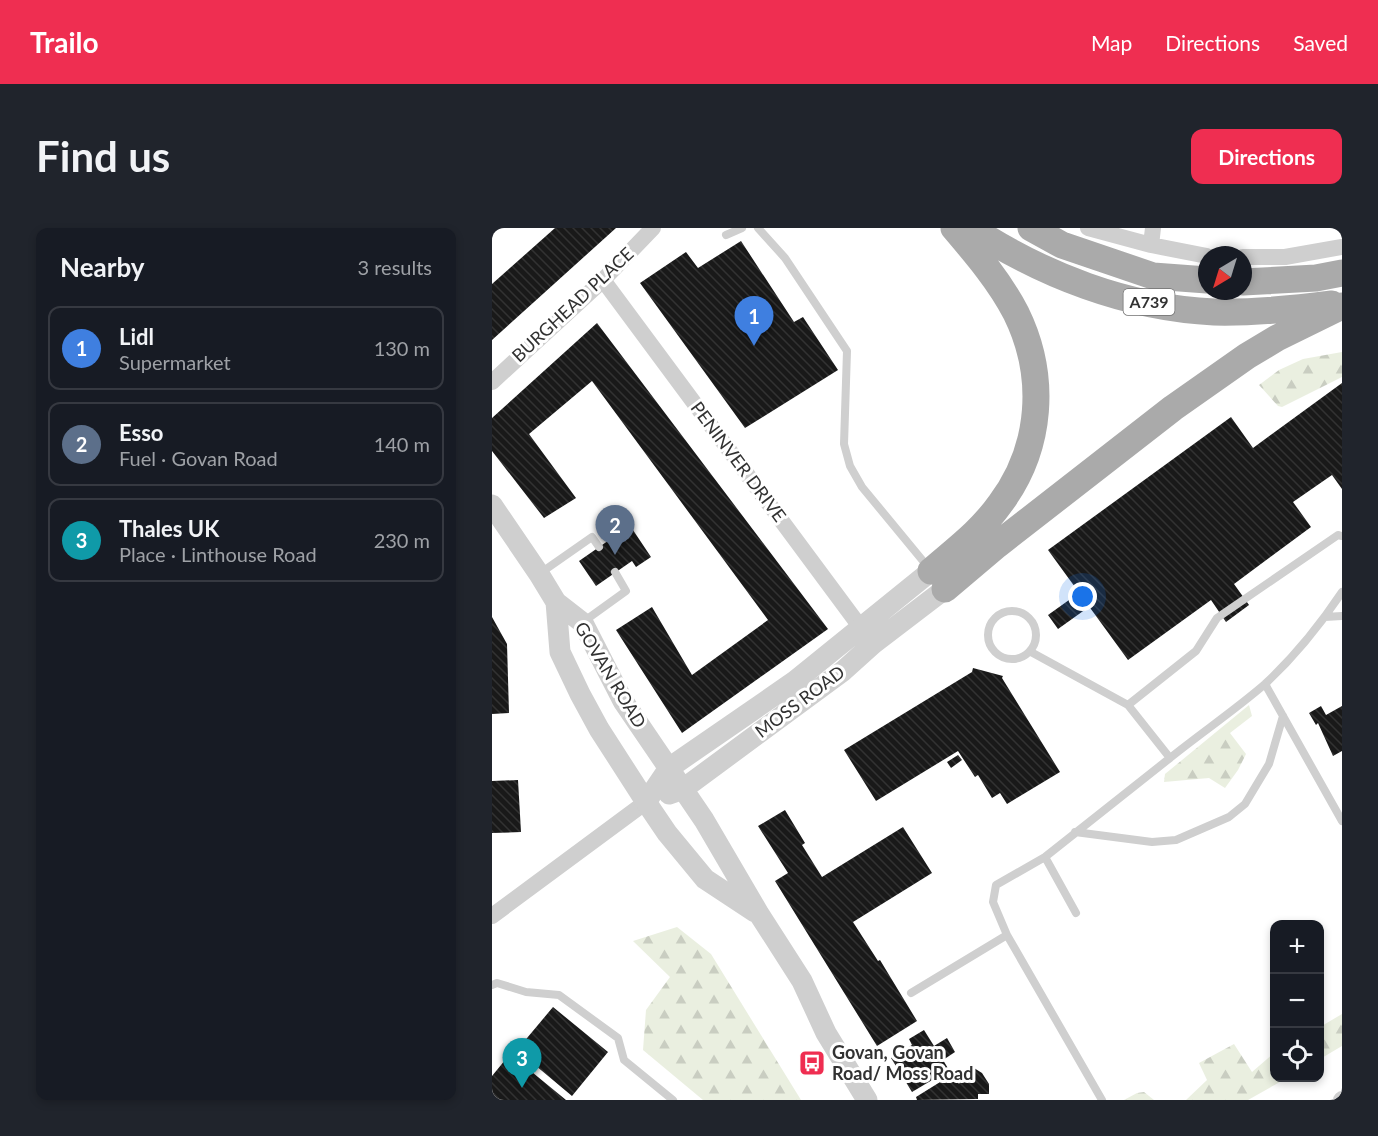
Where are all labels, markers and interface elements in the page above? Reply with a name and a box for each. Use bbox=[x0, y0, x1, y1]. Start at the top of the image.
text: Trailo bbox=[30, 25, 99, 59]
text: Map bbox=[1091, 30, 1132, 55]
text: Directions bbox=[1165, 30, 1260, 55]
text: Saved bbox=[1293, 30, 1348, 55]
button: Directions bbox=[1191, 129, 1342, 184]
text: Find us bbox=[36, 131, 170, 181]
street label: BURGHEAD PLACE bbox=[507, 242, 638, 366]
north arrow bbox=[1198, 246, 1252, 300]
text: Nearby bbox=[60, 251, 145, 283]
text: 3 results bbox=[357, 255, 432, 279]
road number: A739 bbox=[1124, 289, 1174, 315]
pin: 1 bbox=[734, 296, 774, 346]
text: Lidl bbox=[119, 323, 154, 350]
text: 1 bbox=[76, 336, 87, 360]
text: 130 m bbox=[374, 336, 430, 360]
text: Supermarket bbox=[119, 350, 231, 374]
street label: PENINVER DRIVE bbox=[686, 397, 791, 526]
text: Esso bbox=[119, 419, 163, 446]
text: 2 bbox=[76, 432, 87, 456]
text: 140 m bbox=[374, 432, 430, 456]
text: Fuel · Govan Road bbox=[119, 446, 278, 470]
pin: 2 bbox=[596, 506, 634, 555]
text: Thales UK bbox=[119, 515, 219, 542]
text: 3 bbox=[76, 528, 87, 552]
text: 230 m bbox=[374, 528, 430, 552]
text: Place · Linthouse Road bbox=[119, 542, 317, 566]
your location bbox=[1068, 582, 1097, 611]
street label: GOVAN ROAD bbox=[571, 617, 651, 732]
street label: MOSS ROAD bbox=[750, 660, 848, 742]
map controls bbox=[1270, 920, 1324, 1082]
button: + bbox=[1270, 920, 1324, 974]
button: − bbox=[1270, 974, 1324, 1028]
button: locate bbox=[1270, 1028, 1324, 1082]
pin: 3 bbox=[502, 1038, 542, 1088]
place label: Govan, Govan Road/ Moss Road bbox=[832, 1041, 973, 1084]
bus stop icon: Govan, Govan Road/ Moss Road bbox=[797, 1048, 827, 1078]

